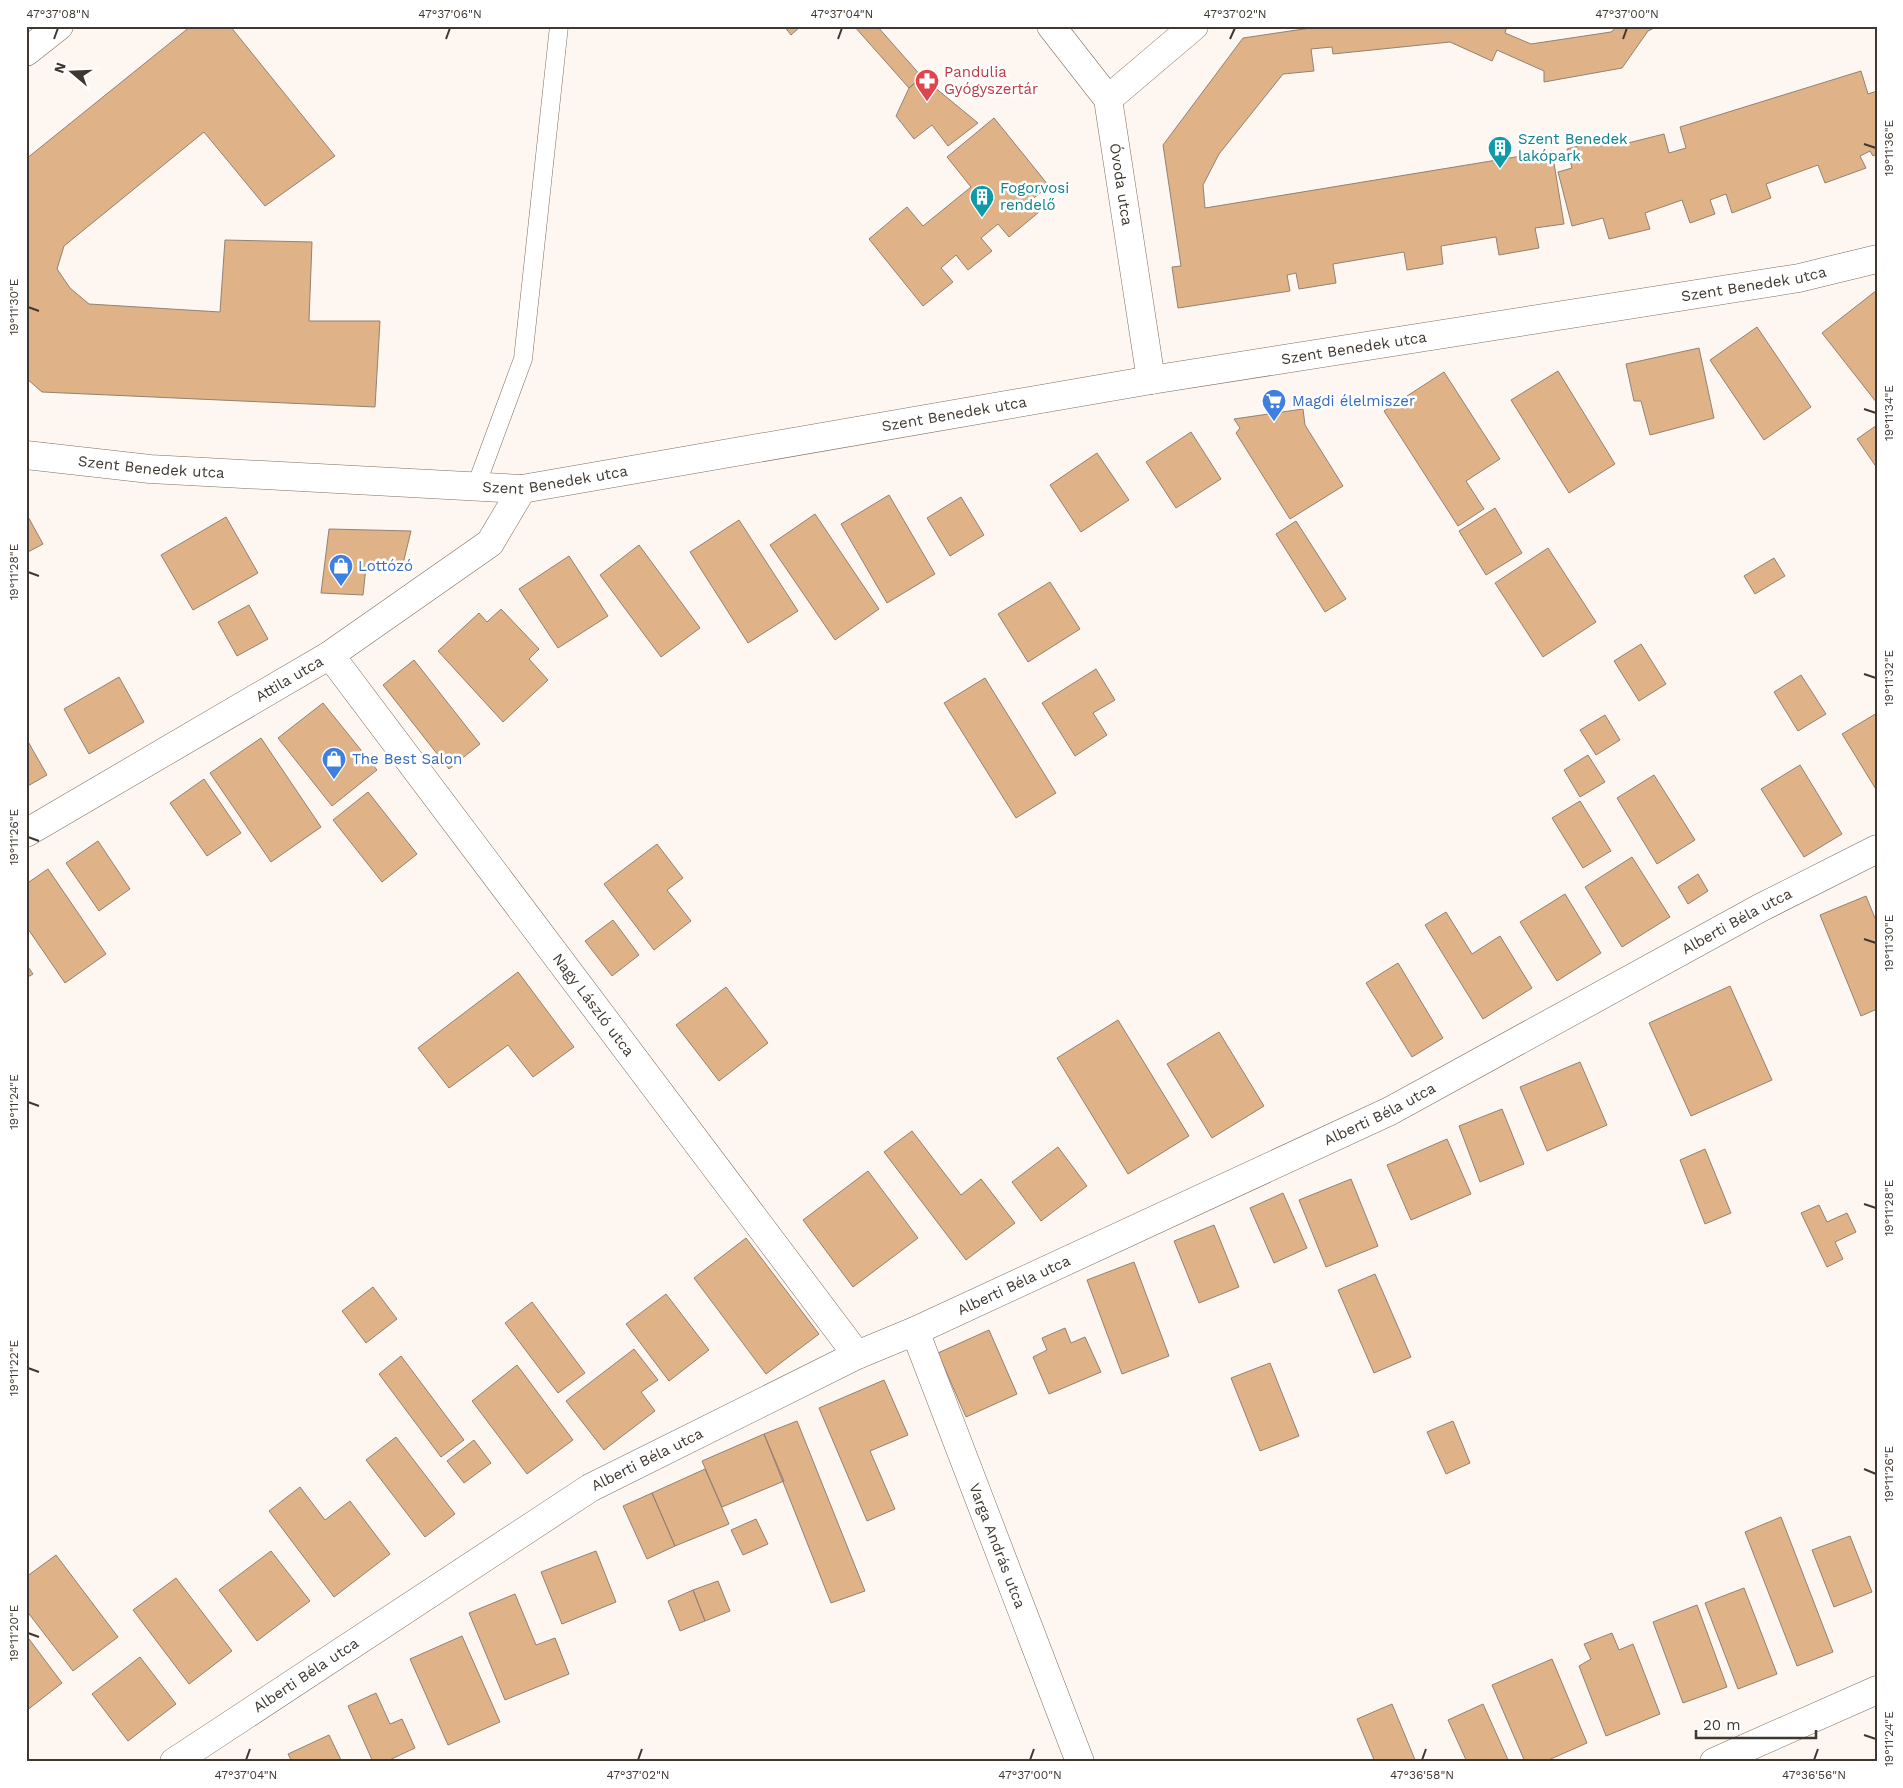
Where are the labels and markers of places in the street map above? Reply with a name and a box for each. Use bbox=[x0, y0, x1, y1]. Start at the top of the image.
place label: Pandulia Gyógyszertár bbox=[944, 63, 1038, 98]
pharmacy icon: Pandulia Gyógyszertár bbox=[914, 68, 940, 102]
place label: Szent Benedek lakópark bbox=[1518, 130, 1628, 165]
building icon: Szent Benedek lakópark bbox=[1487, 135, 1513, 169]
place label: Fogorvosi rendelő bbox=[1000, 179, 1069, 214]
building icon: Fogorvosi rendelő bbox=[969, 184, 995, 218]
supermarket icon: Magdi élelmiszer bbox=[1261, 388, 1287, 422]
place label: Magdi élelmiszer bbox=[1292, 392, 1415, 410]
shop icon: Lottózó bbox=[328, 553, 354, 587]
place label: Lottózó bbox=[358, 557, 413, 575]
shop icon: The Best Salon bbox=[321, 746, 347, 780]
place label: The Best Salon bbox=[352, 750, 462, 768]

